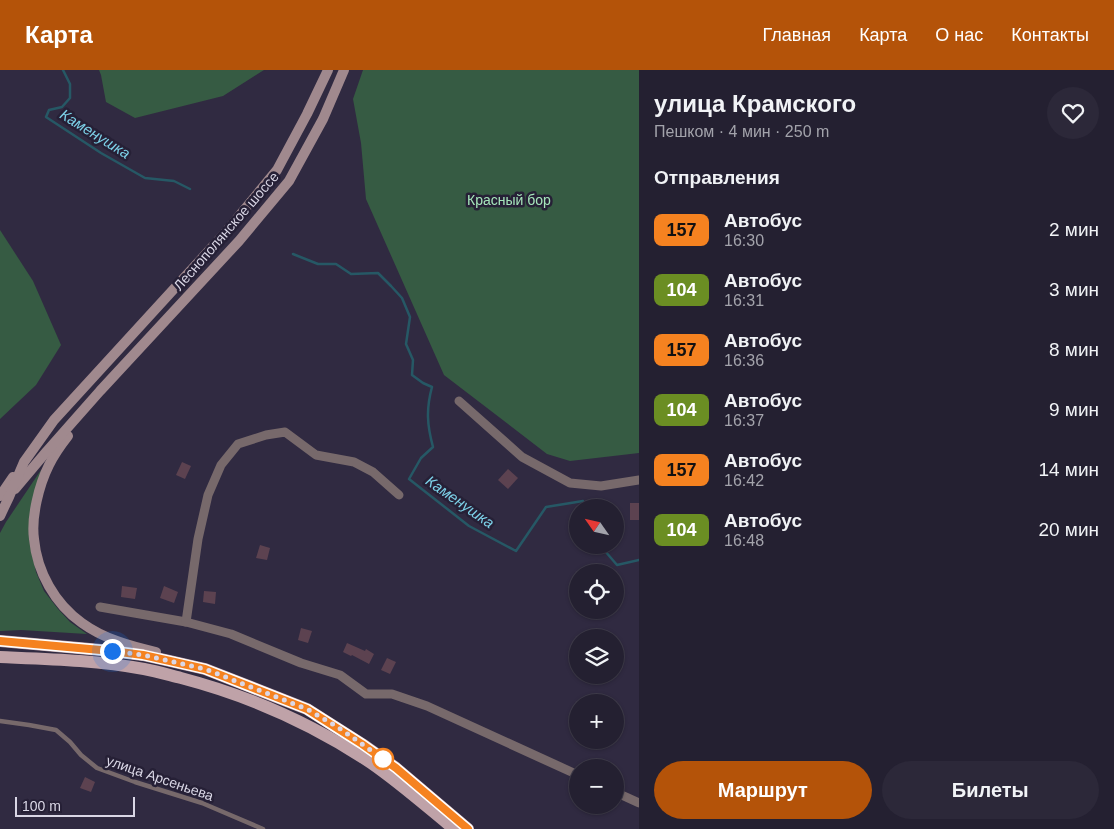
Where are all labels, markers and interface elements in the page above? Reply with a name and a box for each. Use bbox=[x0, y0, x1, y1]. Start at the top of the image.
text: Карта bbox=[25, 21, 93, 48]
text: Главная bbox=[763, 25, 831, 45]
text: Карта bbox=[859, 25, 907, 45]
text: О нас bbox=[935, 25, 983, 45]
text: Контакты bbox=[1011, 25, 1089, 45]
button: heart bbox=[1047, 87, 1099, 139]
text: улица Крамского bbox=[654, 90, 856, 117]
water label: Каменушка bbox=[57, 105, 133, 162]
text: Пешком · 4 мин · 250 m bbox=[654, 123, 829, 140]
text: Отправления bbox=[654, 167, 780, 188]
street label: Леснополянское шоссе bbox=[170, 168, 282, 293]
park label: Красный бор bbox=[467, 192, 551, 208]
text: Автобус bbox=[724, 210, 802, 231]
text: 2 мин bbox=[1049, 219, 1099, 240]
text: 157 bbox=[666, 220, 697, 240]
text: 16:30 bbox=[724, 232, 764, 249]
text: Автобус bbox=[724, 270, 802, 291]
text: 3 мин bbox=[1049, 279, 1099, 300]
text: 104 bbox=[666, 280, 697, 300]
text: 16:31 bbox=[724, 292, 764, 309]
text: Автобус bbox=[724, 330, 802, 351]
text: 8 мин bbox=[1049, 339, 1099, 360]
text: 157 bbox=[666, 340, 697, 360]
text: 16:36 bbox=[724, 352, 764, 369]
text: Автобус bbox=[724, 390, 802, 411]
text: 9 мин bbox=[1049, 399, 1099, 420]
text: 104 bbox=[666, 400, 697, 420]
text: 16:37 bbox=[724, 412, 764, 429]
text: Автобус bbox=[724, 450, 802, 471]
text: 14 мин bbox=[1038, 459, 1099, 480]
text: 157 bbox=[666, 460, 697, 480]
water label: Каменушка bbox=[423, 472, 498, 531]
text: 16:42 bbox=[724, 472, 764, 489]
north arrow bbox=[569, 499, 624, 554]
map controls bbox=[569, 499, 624, 814]
text: Автобус bbox=[724, 510, 802, 531]
text: 20 мин bbox=[1038, 519, 1099, 540]
text: 104 bbox=[666, 520, 697, 540]
text: 16:48 bbox=[724, 532, 764, 549]
button: locate bbox=[569, 564, 624, 619]
button: layers bbox=[569, 629, 624, 684]
your location bbox=[100, 639, 125, 664]
button: + bbox=[569, 694, 624, 749]
unlabelled marker bbox=[372, 748, 394, 770]
street label: улица Арсеньева bbox=[104, 752, 216, 804]
button: − bbox=[569, 759, 624, 814]
button: Маршрут bbox=[654, 761, 872, 819]
button: Билеты bbox=[882, 761, 1099, 819]
scale bar bbox=[15, 794, 135, 817]
text: 100 m bbox=[22, 798, 61, 814]

